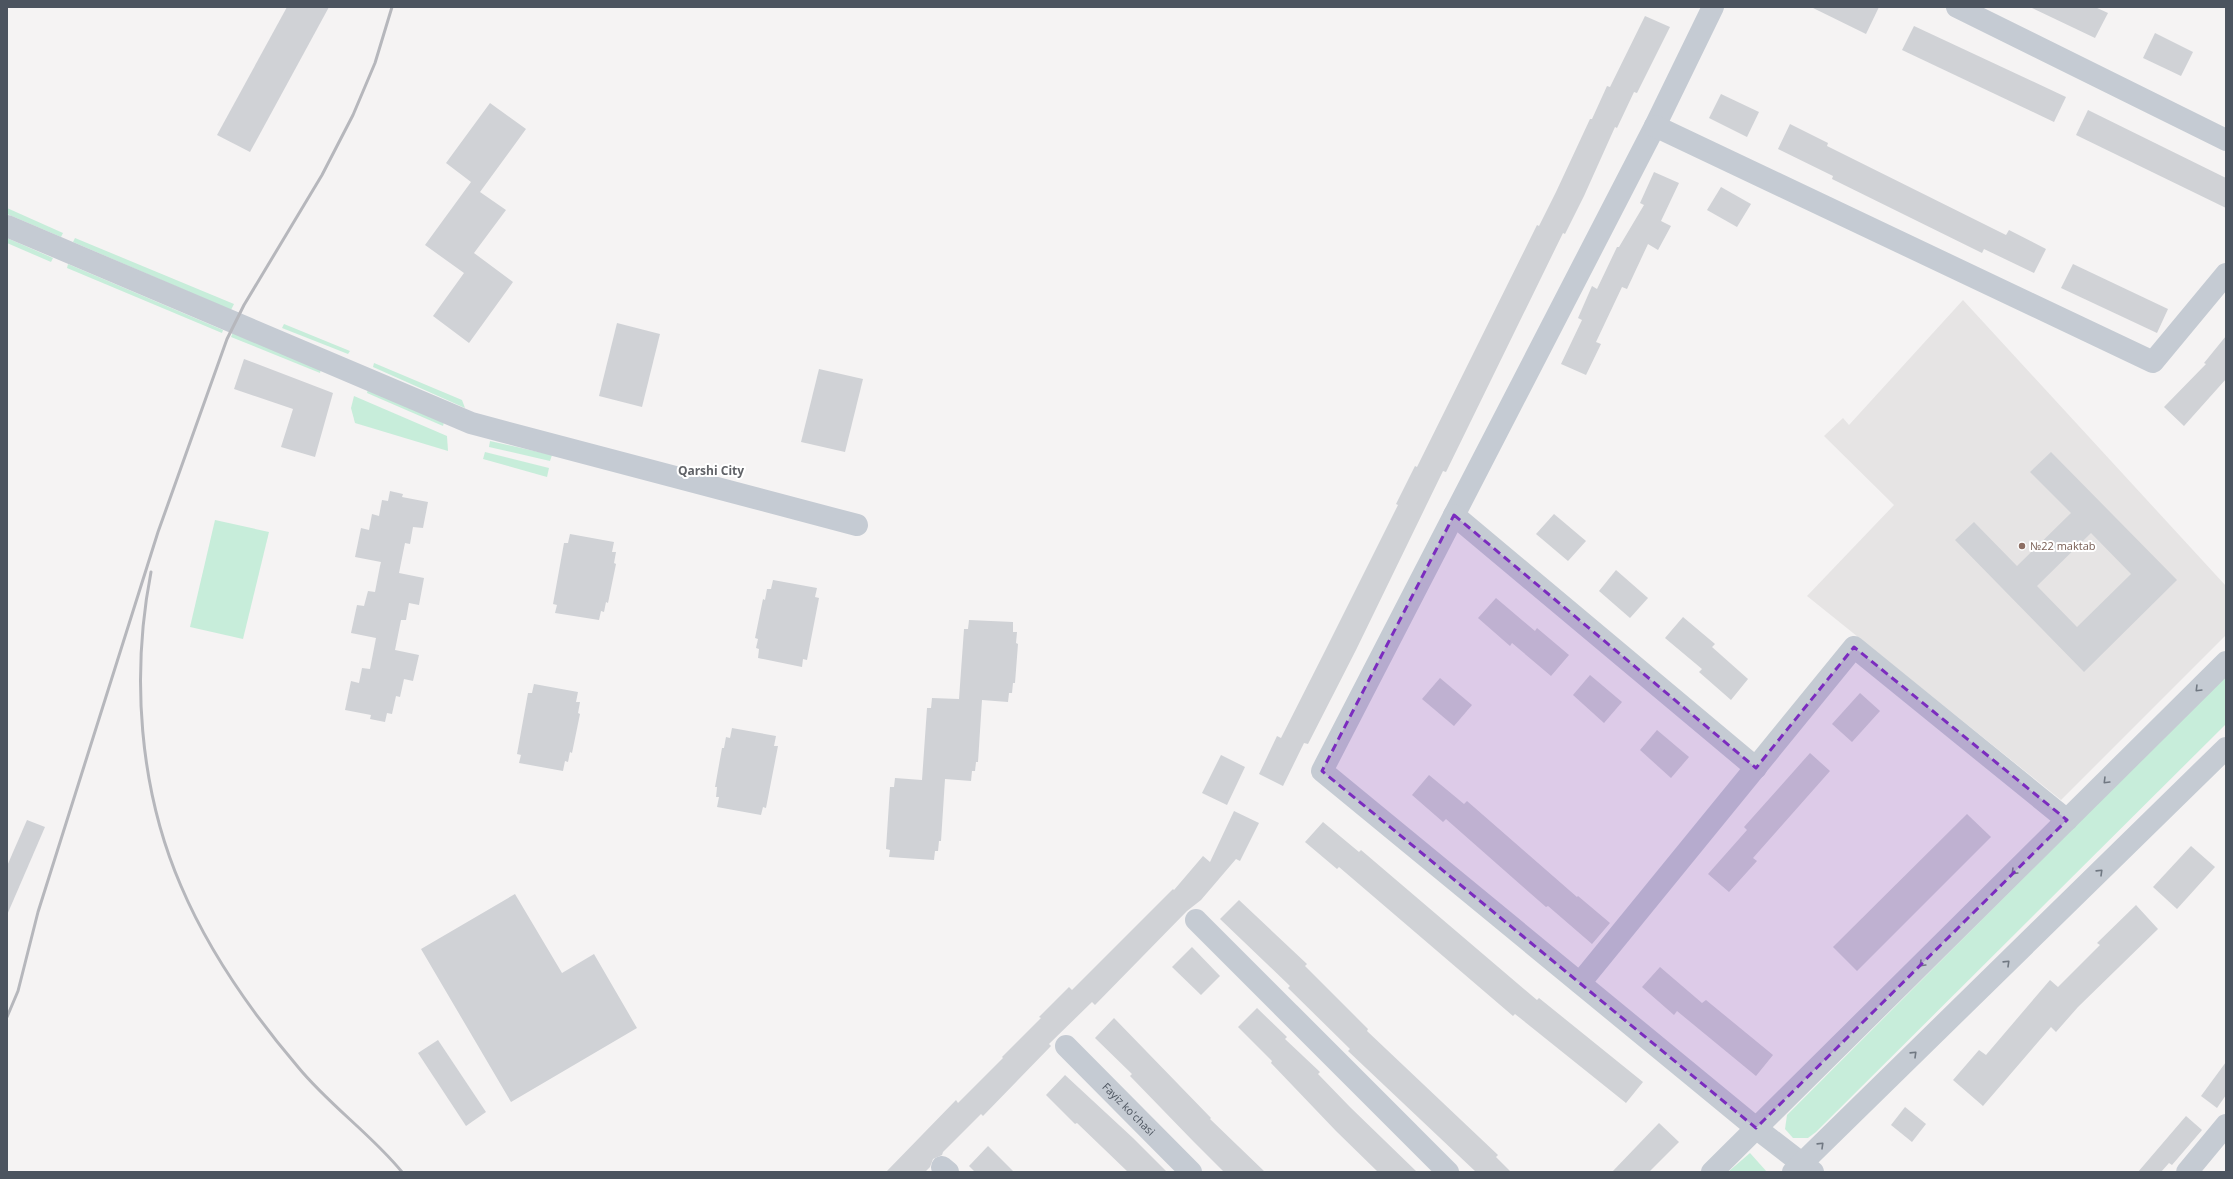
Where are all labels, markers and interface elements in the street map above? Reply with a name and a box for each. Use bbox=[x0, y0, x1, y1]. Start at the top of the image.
district label: Qarshi City bbox=[678, 462, 744, 479]
place label: №22 maktab bbox=[2030, 538, 2096, 553]
marker: №22 maktab bbox=[2017, 541, 2027, 551]
one-way arrow bbox=[2195, 684, 2203, 692]
one-way arrow bbox=[2103, 776, 2111, 783]
one-way arrow bbox=[2011, 867, 2019, 875]
one-way arrow bbox=[2095, 869, 2103, 877]
one-way arrow bbox=[1919, 959, 1926, 967]
one-way arrow bbox=[2002, 960, 2010, 968]
one-way arrow bbox=[1909, 1051, 1917, 1059]
street label: Fayiz ko'chasi bbox=[1099, 1079, 1159, 1139]
one-way arrow bbox=[1816, 1142, 1824, 1150]

